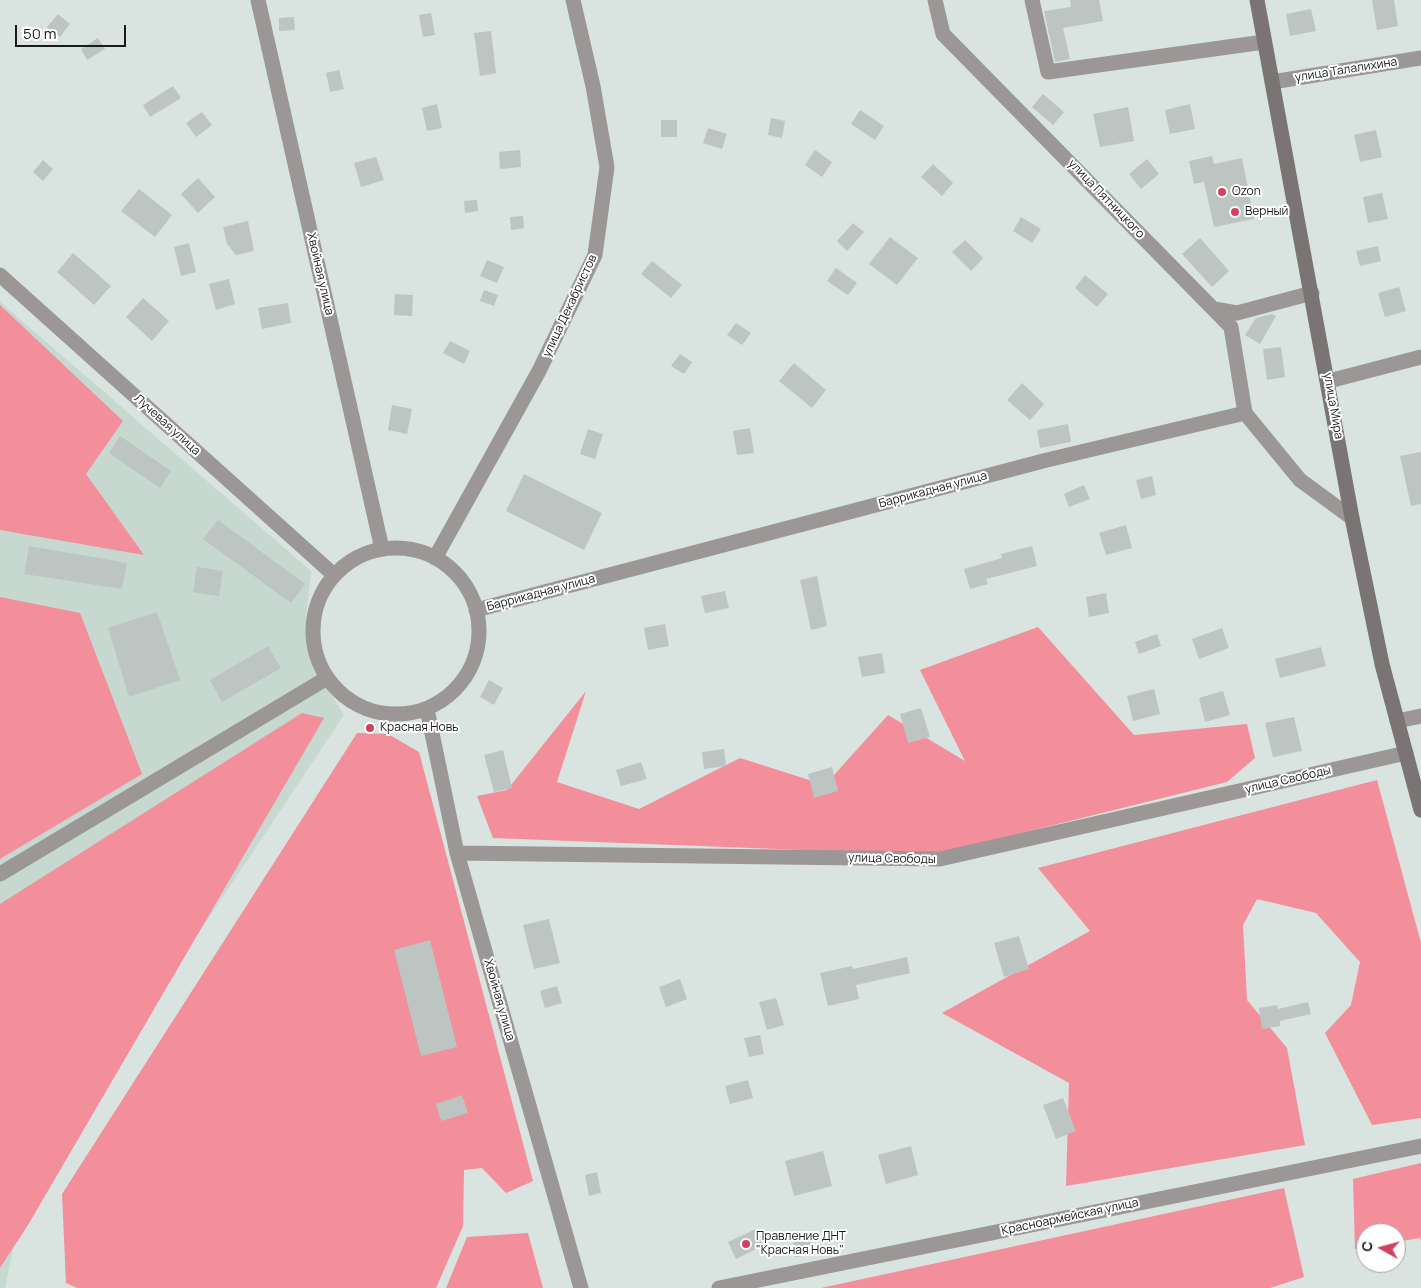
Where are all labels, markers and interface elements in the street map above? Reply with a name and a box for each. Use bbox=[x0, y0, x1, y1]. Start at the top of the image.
scale bar bbox=[18, 15, 129, 47]
text: 50 m bbox=[23, 23, 57, 44]
street label: улица Талалихина bbox=[1294, 55, 1398, 85]
street label: улица Пятницкого bbox=[1065, 157, 1147, 241]
place label: Ozon bbox=[1232, 185, 1261, 199]
marker: Ozon bbox=[1216, 186, 1228, 198]
place label: Верный bbox=[1245, 205, 1288, 219]
marker: Верный bbox=[1229, 206, 1241, 218]
street label: Хвойная улица bbox=[304, 231, 336, 317]
street label: улица Декабристов bbox=[540, 252, 600, 360]
street label: улица Мира bbox=[1320, 372, 1346, 440]
street label: Лучевая улица bbox=[131, 391, 203, 459]
street label: Баррикадная улица bbox=[877, 469, 989, 511]
street label: Баррикадная улица bbox=[485, 572, 597, 614]
place label: Красная Новь bbox=[380, 721, 458, 735]
marker: Красная Новь bbox=[364, 722, 376, 734]
street label: улица Свободы bbox=[1244, 763, 1332, 797]
street label: улица Свободы bbox=[848, 851, 936, 867]
street label: Хвойная улица bbox=[480, 957, 518, 1043]
street label: Красноармейская улица bbox=[1000, 1195, 1140, 1239]
north arrow bbox=[1356, 1223, 1406, 1273]
place label: Правление ДНТ "Красная Новь" bbox=[756, 1230, 846, 1258]
marker: Правление ДНТ "Красная Новь" bbox=[740, 1238, 752, 1250]
text: С bbox=[1357, 1240, 1377, 1253]

